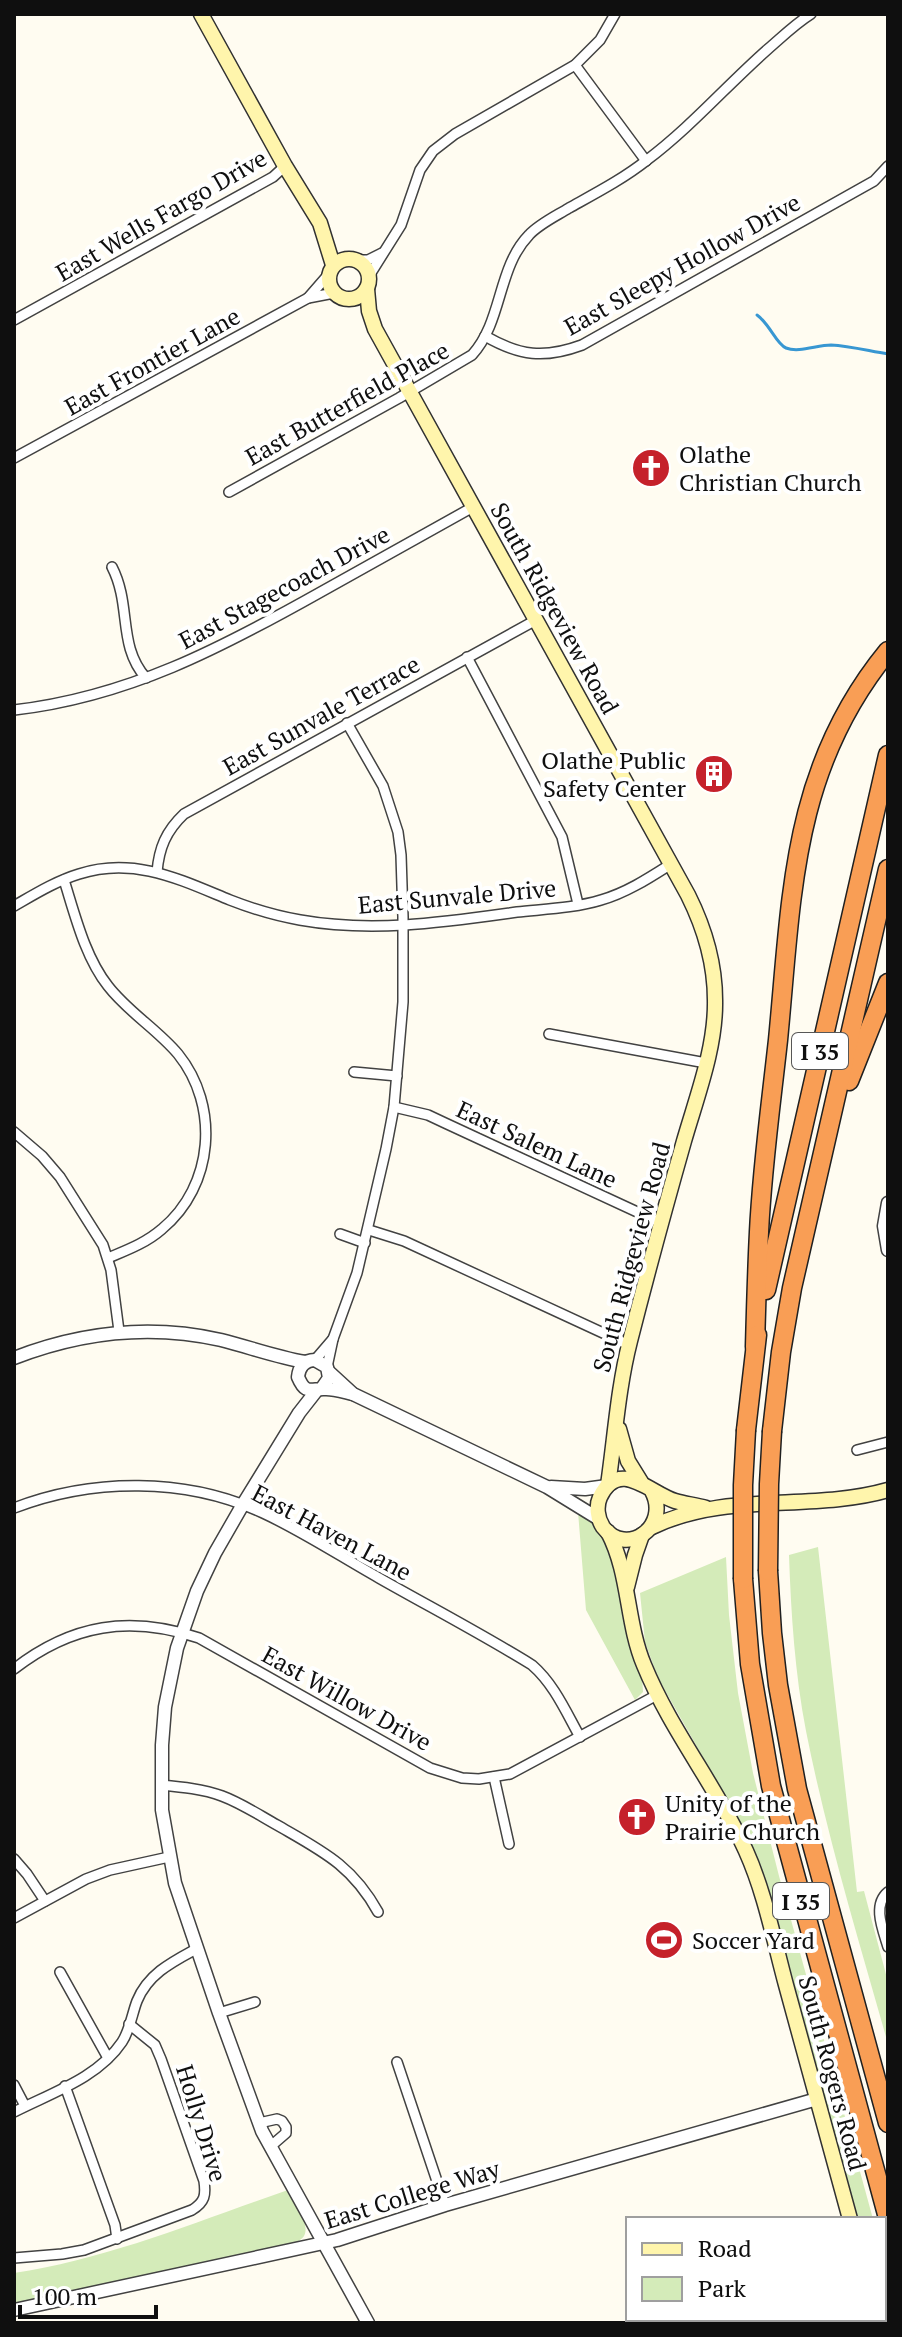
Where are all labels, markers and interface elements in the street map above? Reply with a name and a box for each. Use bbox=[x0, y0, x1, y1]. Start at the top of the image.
street label: East Wells Fargo Drive bbox=[50, 142, 272, 288]
street label: East Sleepy Hollow Drive bbox=[558, 186, 806, 342]
street label: East Frontier Lane bbox=[59, 300, 245, 422]
street label: East Butterfield Place bbox=[239, 334, 455, 472]
place label: Olathe Christian Church bbox=[679, 438, 862, 498]
church icon: Olathe Christian Church bbox=[630, 447, 672, 489]
street label: South Ridgeview Road bbox=[484, 497, 626, 719]
street label: East Stagecoach Drive bbox=[173, 518, 395, 656]
street label: East Sunvale Terrace bbox=[217, 648, 425, 782]
place label: Olathe Public Safety Center bbox=[541, 744, 687, 804]
building icon: Olathe Public Safety Center bbox=[693, 753, 735, 795]
street label: East Sunvale Drive bbox=[357, 871, 557, 921]
road number: I 35 bbox=[792, 1033, 848, 1069]
street label: East Salem Lane bbox=[452, 1093, 622, 1195]
street label: South Ridgeview Road bbox=[585, 1138, 677, 1376]
street label: East Haven Lane bbox=[247, 1476, 417, 1588]
street label: East Willow Drive bbox=[257, 1638, 437, 1758]
place label: Unity of the Prairie Church bbox=[665, 1787, 820, 1847]
church icon: Unity of the Prairie Church bbox=[616, 1796, 658, 1838]
road number: I 35 bbox=[773, 1883, 829, 1919]
sports icon: Soccer Yard bbox=[643, 1919, 685, 1961]
place label: Soccer Yard bbox=[692, 1924, 815, 1956]
street label: South Rogers Road bbox=[792, 1972, 874, 2174]
street label: Holly Drive bbox=[169, 2061, 235, 2185]
street label: East College Way bbox=[321, 2152, 504, 2236]
legend bbox=[626, 2217, 886, 2321]
text: Road bbox=[698, 2232, 752, 2264]
scale bar bbox=[20, 2269, 156, 2319]
text: Park bbox=[698, 2272, 747, 2304]
text: 100 m bbox=[32, 2280, 97, 2312]

